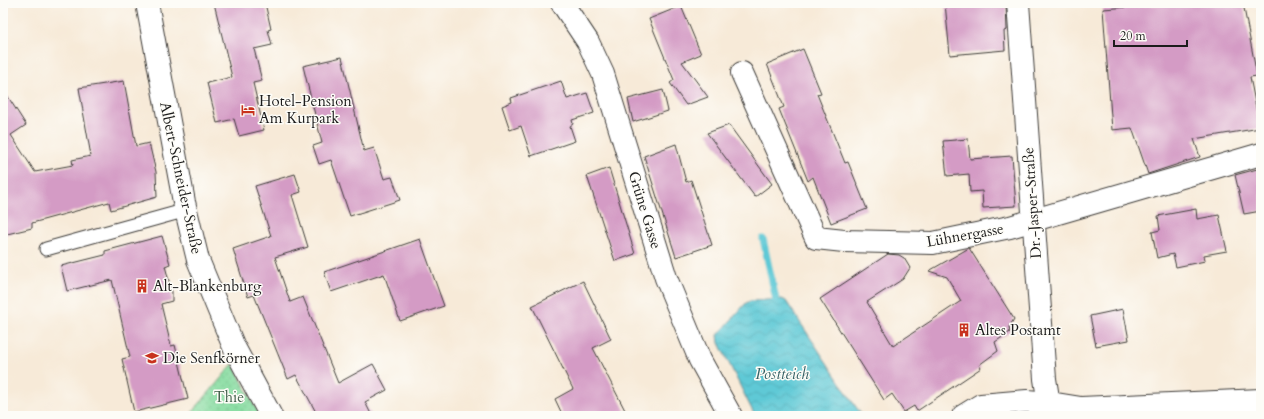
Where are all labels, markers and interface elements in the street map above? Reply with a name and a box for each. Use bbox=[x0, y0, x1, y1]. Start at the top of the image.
scale bar bbox=[1114, 22, 1187, 48]
text: 20 m bbox=[1120, 28, 1147, 44]
place label: Hotel-Pension Am Kurpark bbox=[259, 91, 352, 128]
street label: Albert-Schneider-Straße bbox=[155, 100, 207, 256]
hotel icon: Hotel-Pension Am Kurpark bbox=[240, 102, 256, 118]
street label: Dr.-Jasper-Straße bbox=[1018, 146, 1046, 259]
street label: Grüne Gasse bbox=[624, 169, 666, 251]
street label: Lühnergasse bbox=[925, 218, 1005, 252]
place label: Alt-Blankenburg bbox=[153, 276, 262, 296]
building icon: Alt-Blankenburg bbox=[134, 278, 150, 294]
place label: Altes Postamt bbox=[975, 320, 1061, 340]
building icon: Altes Postamt bbox=[956, 322, 972, 338]
place label: Die Senfkörner bbox=[163, 348, 261, 368]
school or university icon: Die Senfkörner bbox=[144, 350, 160, 366]
water label: Postteich bbox=[755, 363, 809, 385]
park label: Thie bbox=[214, 387, 244, 407]

